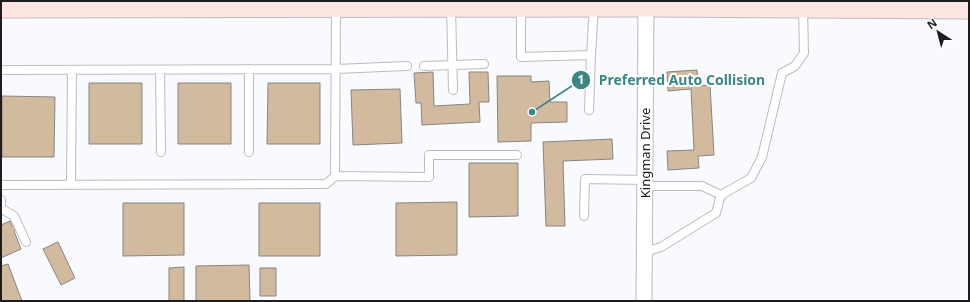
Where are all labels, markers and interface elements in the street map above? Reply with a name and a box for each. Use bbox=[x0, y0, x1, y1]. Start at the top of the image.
north arrow bbox=[918, 12, 958, 52]
text: N bbox=[924, 15, 940, 32]
callout: Preferred Auto Collision bbox=[571, 67, 773, 93]
text: Preferred Auto Collision bbox=[599, 70, 765, 89]
text: 1 bbox=[578, 71, 584, 88]
street label: Kingman Drive bbox=[636, 108, 654, 198]

